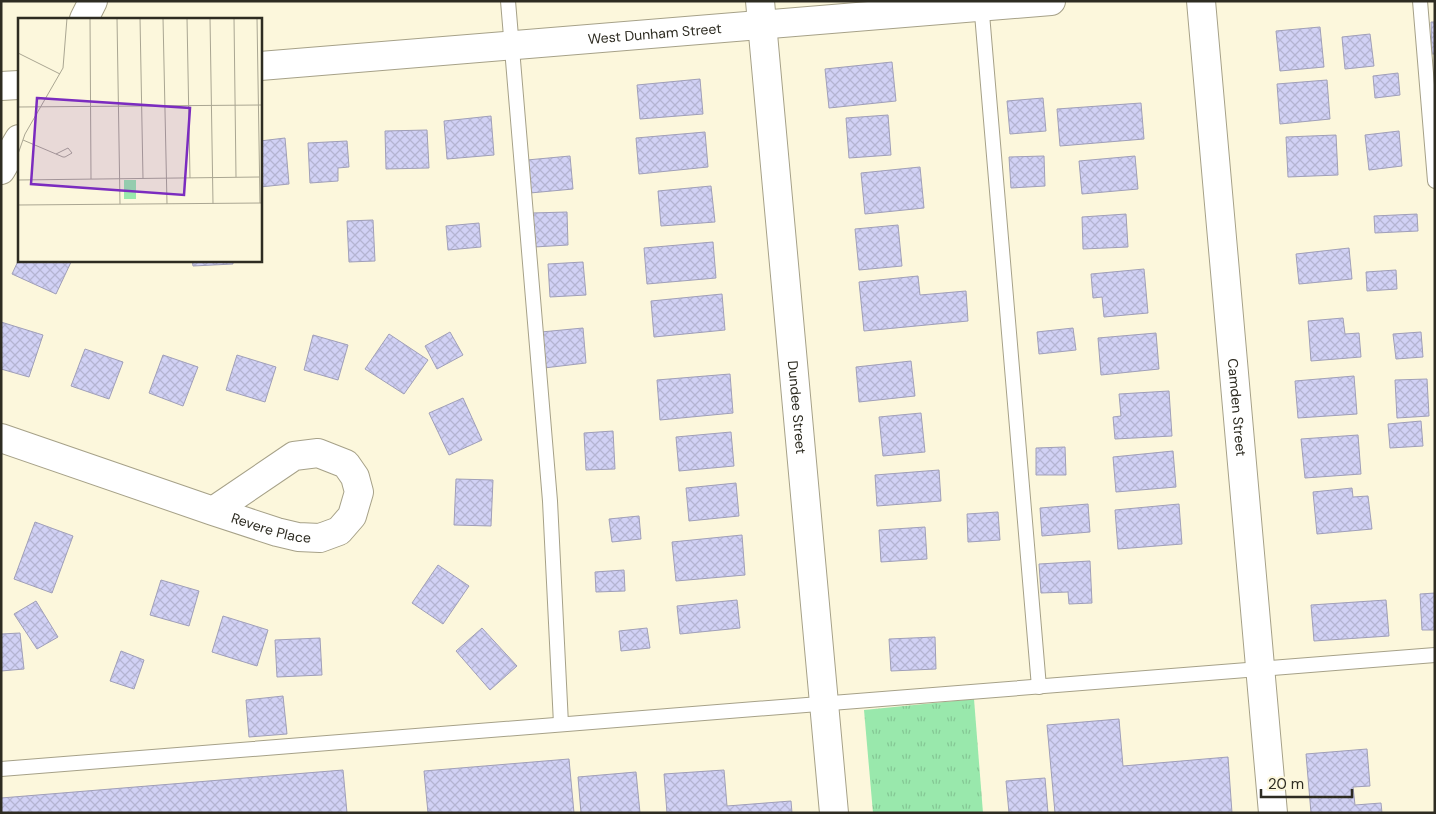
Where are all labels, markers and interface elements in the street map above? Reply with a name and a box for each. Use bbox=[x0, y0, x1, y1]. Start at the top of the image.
inset map bbox=[18, 18, 261, 261]
street label: West Dunham Street bbox=[587, 19, 722, 48]
street label: Camden Street bbox=[1224, 358, 1250, 457]
street label: Dundee Street bbox=[784, 360, 810, 455]
street label: Revere Place bbox=[229, 509, 311, 547]
scale bar bbox=[1261, 766, 1352, 798]
text: 20 m bbox=[1268, 774, 1304, 794]

